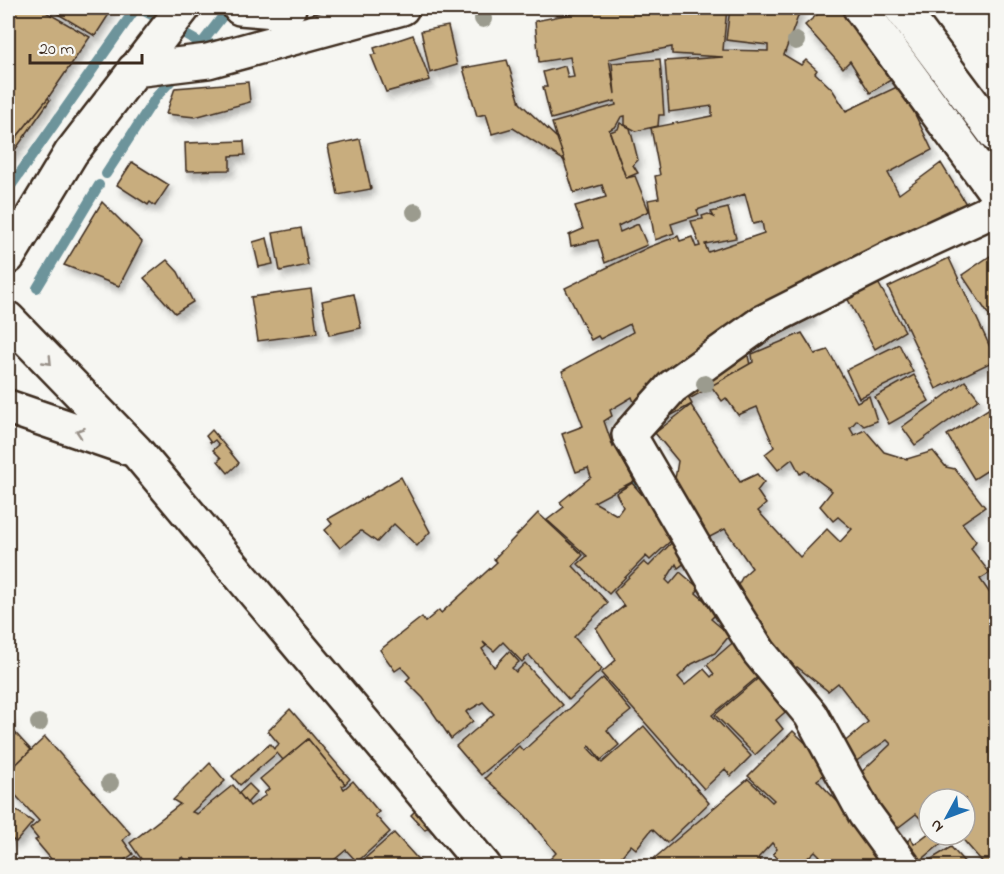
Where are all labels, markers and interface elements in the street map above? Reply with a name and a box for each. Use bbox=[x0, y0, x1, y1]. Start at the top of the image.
scale bar bbox=[30, 27, 142, 65]
text: 20 m bbox=[39, 37, 74, 63]
one-way arrow bbox=[41, 353, 52, 364]
one-way arrow bbox=[75, 426, 86, 439]
north arrow bbox=[917, 787, 977, 847]
text: N bbox=[924, 813, 950, 837]

